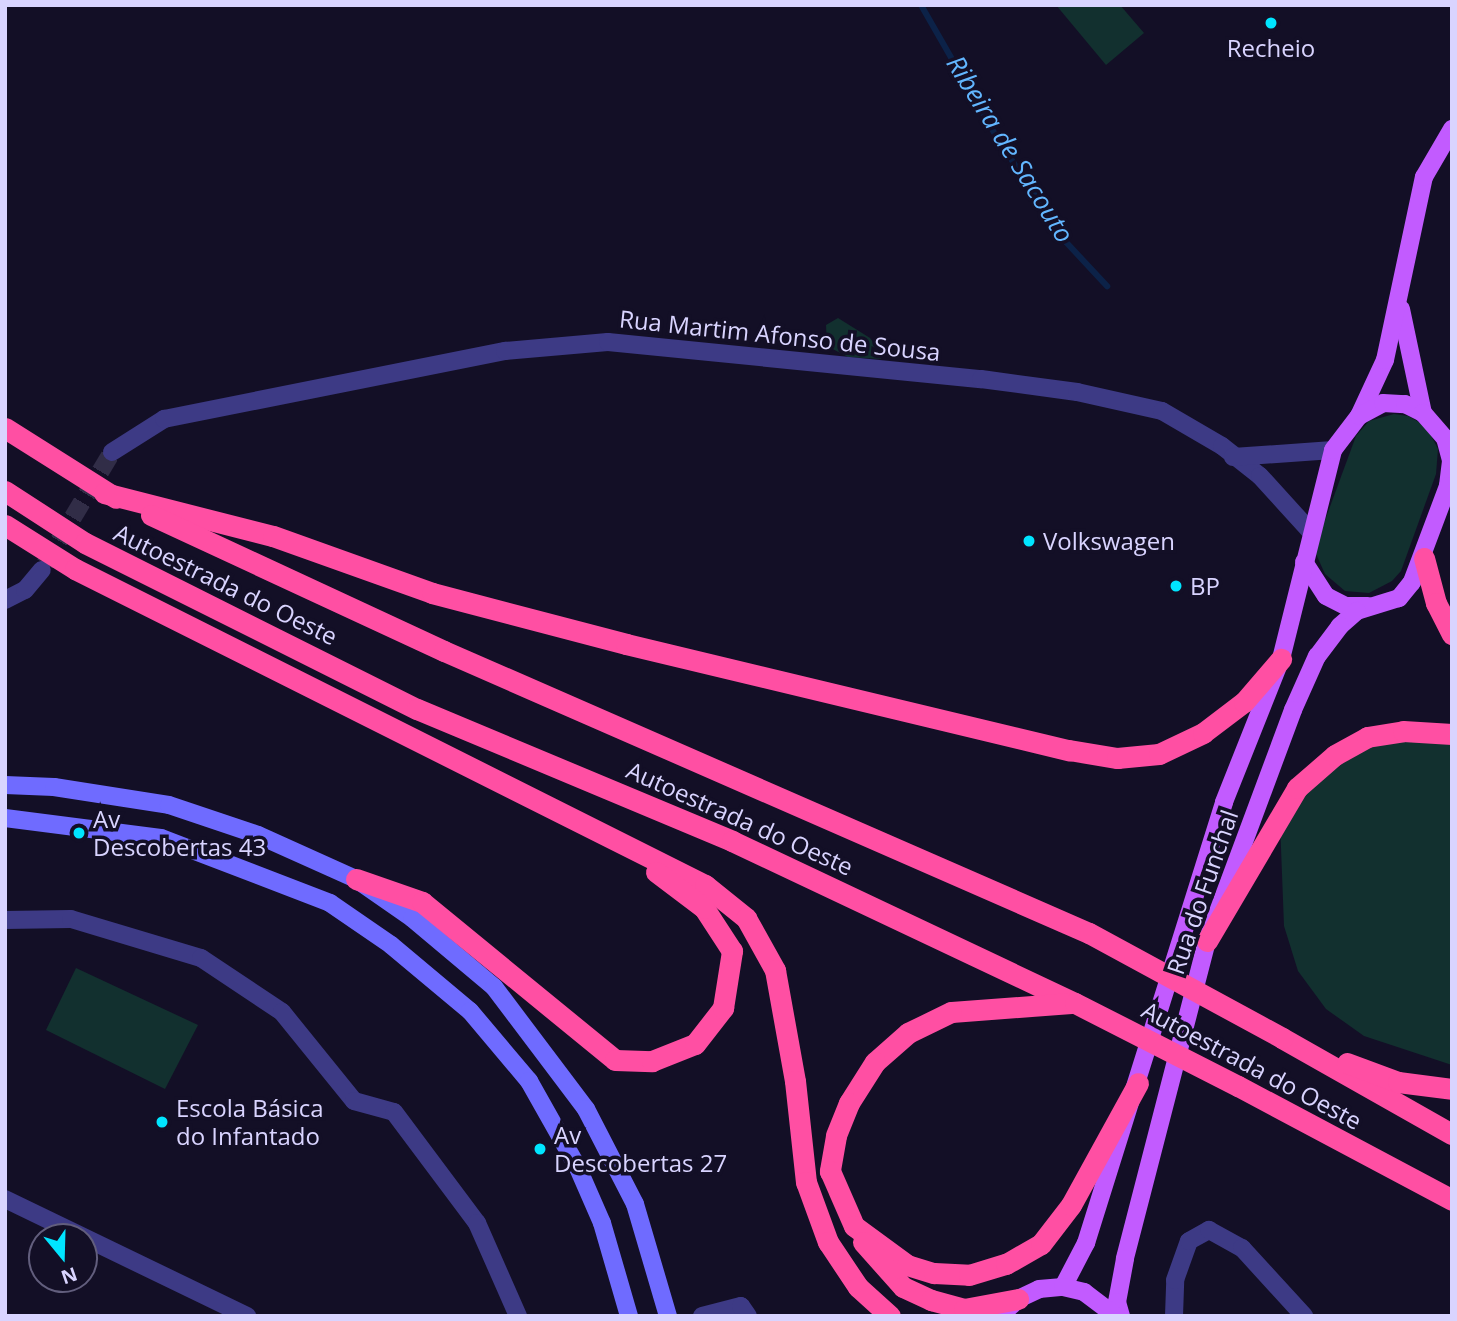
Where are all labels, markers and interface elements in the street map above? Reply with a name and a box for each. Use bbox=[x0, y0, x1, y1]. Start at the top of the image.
marker: Recheio bbox=[1263, 15, 1279, 31]
place label: Recheio bbox=[1227, 34, 1315, 62]
water label: Ribeira de Sacouto bbox=[940, 50, 1080, 248]
street label: Rua Martim Afonso de Sousa bbox=[618, 304, 942, 366]
street label: Autoestrada do Oeste bbox=[110, 517, 342, 651]
place label: Volkswagen bbox=[1043, 527, 1175, 555]
marker: Volkswagen bbox=[1021, 533, 1037, 549]
place label: BP bbox=[1190, 572, 1220, 600]
marker: BP bbox=[1168, 578, 1184, 594]
street label: Autoestrada do Oeste bbox=[622, 755, 858, 881]
place label: Av Descobertas 43 bbox=[93, 805, 266, 861]
street label: Rua do Funchal bbox=[1160, 806, 1244, 978]
marker: Av Descobertas 43 bbox=[71, 825, 87, 841]
street label: Autoestrada do Oeste bbox=[1137, 995, 1367, 1135]
place label: Escola Básica do Infantado bbox=[176, 1094, 324, 1150]
marker: Escola Básica do Infantado bbox=[154, 1114, 170, 1130]
place label: Av Descobertas 27 bbox=[554, 1121, 727, 1177]
marker: Av Descobertas 27 bbox=[532, 1141, 548, 1157]
north arrow bbox=[28, 1223, 98, 1293]
text: N bbox=[58, 1261, 81, 1291]

